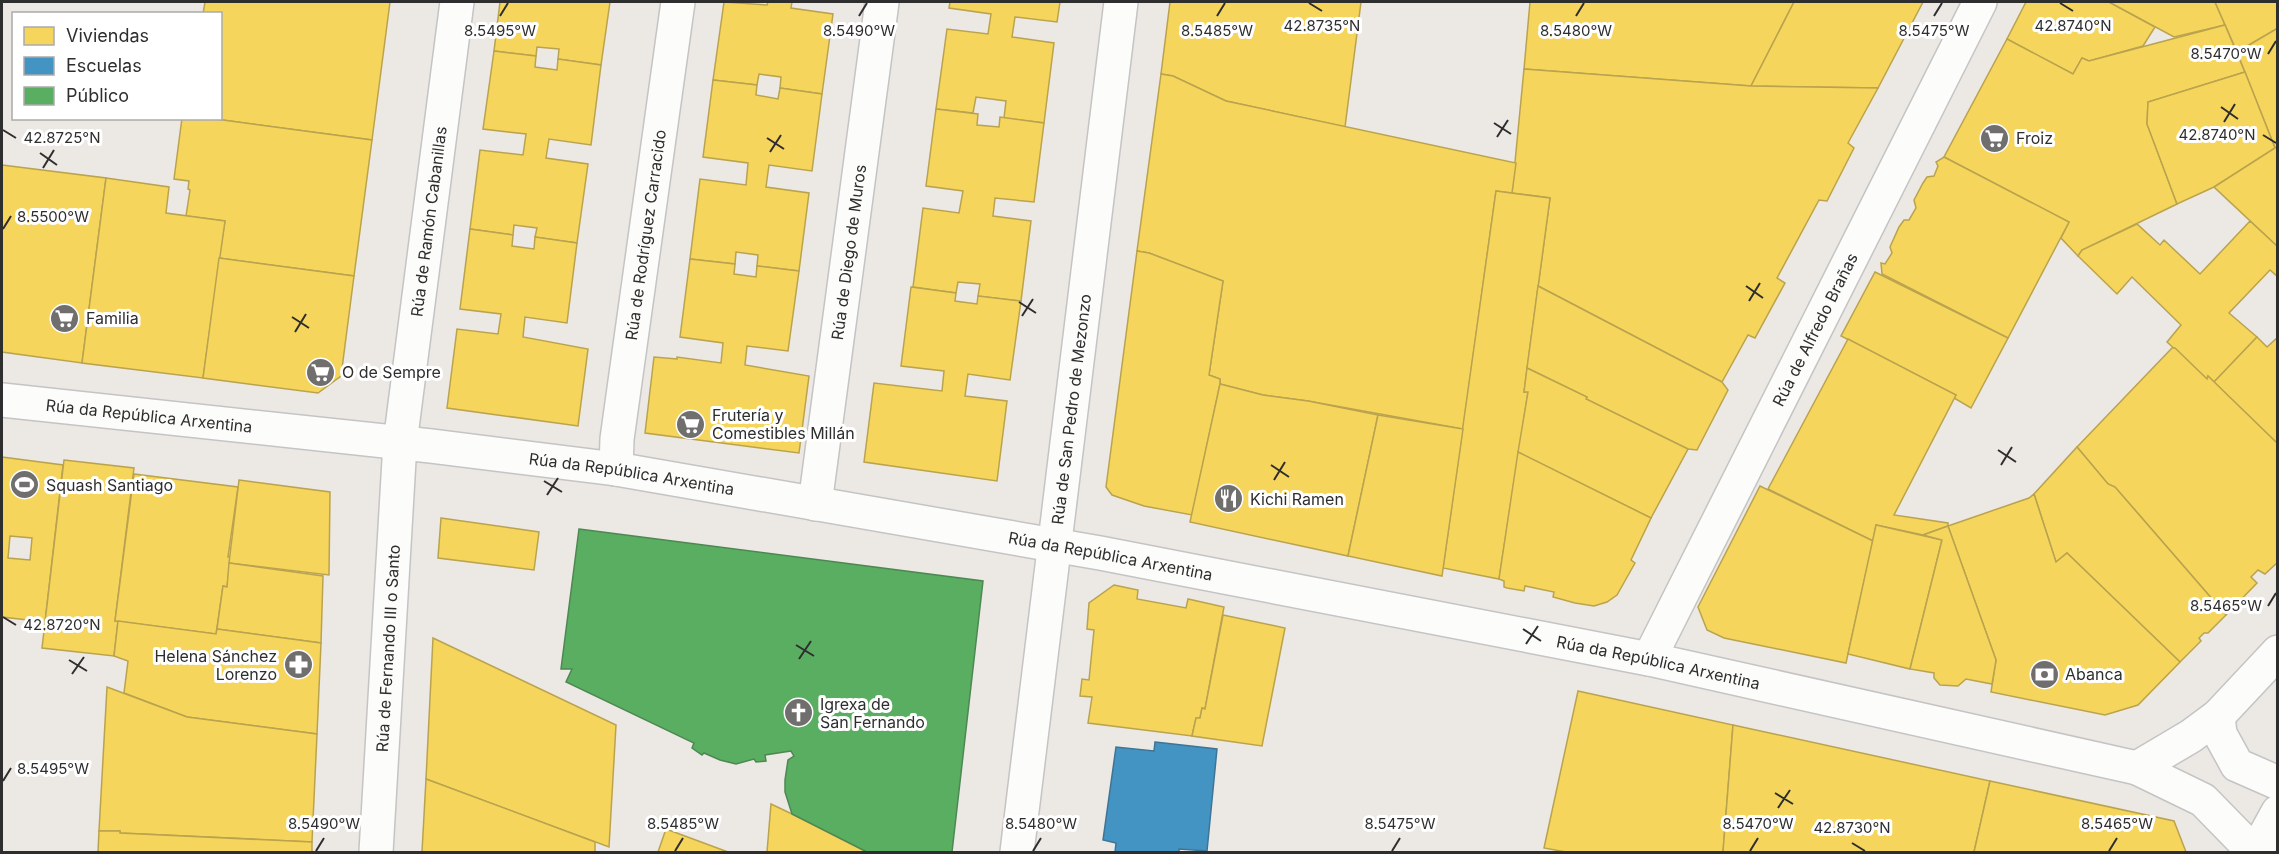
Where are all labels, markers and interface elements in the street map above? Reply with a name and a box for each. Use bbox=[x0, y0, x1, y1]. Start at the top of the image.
legend bbox=[12, 12, 222, 120]
text: 42.8735°N bbox=[1284, 16, 1360, 35]
text: 42.8740°N bbox=[2034, 16, 2112, 35]
text: 8.5495°W bbox=[464, 21, 536, 40]
text: 8.5490°W bbox=[823, 21, 895, 40]
text: 8.5485°W bbox=[1181, 21, 1253, 40]
text: 8.5480°W bbox=[1540, 21, 1612, 40]
text: 8.5475°W bbox=[1899, 21, 1970, 40]
text: Viviendas bbox=[66, 25, 149, 46]
text: 8.5470°W bbox=[2190, 44, 2262, 63]
text: Escuelas bbox=[66, 55, 142, 76]
text: Público bbox=[66, 85, 129, 106]
supermarket icon: Froiz bbox=[1979, 122, 2011, 154]
street label: Rúa de Ramón Cabanillas bbox=[406, 125, 451, 318]
text: 42.8740°N bbox=[2178, 125, 2256, 144]
text: 42.8725°N bbox=[24, 128, 101, 147]
street label: Rúa de Rodríguez Carracido bbox=[621, 128, 670, 342]
place label: Froiz bbox=[2016, 128, 2053, 148]
street label: Rúa de Diego de Muros bbox=[827, 163, 870, 341]
text: 8.5500°W bbox=[17, 207, 89, 226]
street label: Rúa de Alfredo Brañas bbox=[1768, 249, 1862, 409]
street label: Rúa de San Pedro de Mezonzo bbox=[1047, 293, 1095, 526]
supermarket icon: Familia bbox=[49, 302, 81, 334]
place label: Familia bbox=[86, 308, 139, 328]
supermarket icon: O de Sempre bbox=[305, 356, 337, 388]
place label: O de Sempre bbox=[342, 362, 441, 382]
street label: Rúa da República Arxentina bbox=[45, 395, 253, 437]
place label: Frutería y Comestibles Millán bbox=[712, 405, 855, 443]
supermarket icon: Frutería y Comestibles Millán bbox=[675, 408, 707, 440]
street label: Rúa da República Arxentina bbox=[528, 448, 736, 499]
sports icon: Squash Santiago bbox=[9, 469, 41, 501]
place label: Squash Santiago bbox=[46, 475, 173, 495]
restaurant icon: Kichi Ramen bbox=[1213, 483, 1245, 515]
place label: Kichi Ramen bbox=[1250, 489, 1344, 509]
street label: Rúa da República Arxentina bbox=[1007, 527, 1214, 585]
street label: Rúa de Fernando III o Santo bbox=[372, 544, 404, 753]
text: 8.5465°W bbox=[2190, 596, 2262, 615]
text: 42.8720°N bbox=[23, 615, 101, 634]
street label: Rúa da República Arxentina bbox=[1555, 631, 1762, 694]
place label: Helena Sánchez Lorenzo bbox=[154, 646, 277, 684]
pharmacy icon: Helena Sánchez Lorenzo bbox=[282, 649, 314, 681]
bank icon: Abanca bbox=[2028, 658, 2060, 690]
place label: Abanca bbox=[2065, 664, 2123, 684]
place label: Igrexa de San Fernando bbox=[820, 694, 925, 732]
church icon: Igrexa de San Fernando bbox=[783, 697, 815, 729]
text: 8.5495°W bbox=[17, 759, 89, 778]
text: 8.5490°W bbox=[288, 814, 360, 833]
text: 8.5485°W bbox=[647, 814, 719, 833]
text: 8.5480°W bbox=[1005, 814, 1077, 833]
text: 8.5475°W bbox=[1365, 814, 1436, 833]
text: 8.5470°W bbox=[1722, 814, 1794, 833]
text: 8.5465°W bbox=[2081, 814, 2153, 833]
text: 42.8730°N bbox=[1813, 818, 1891, 837]

